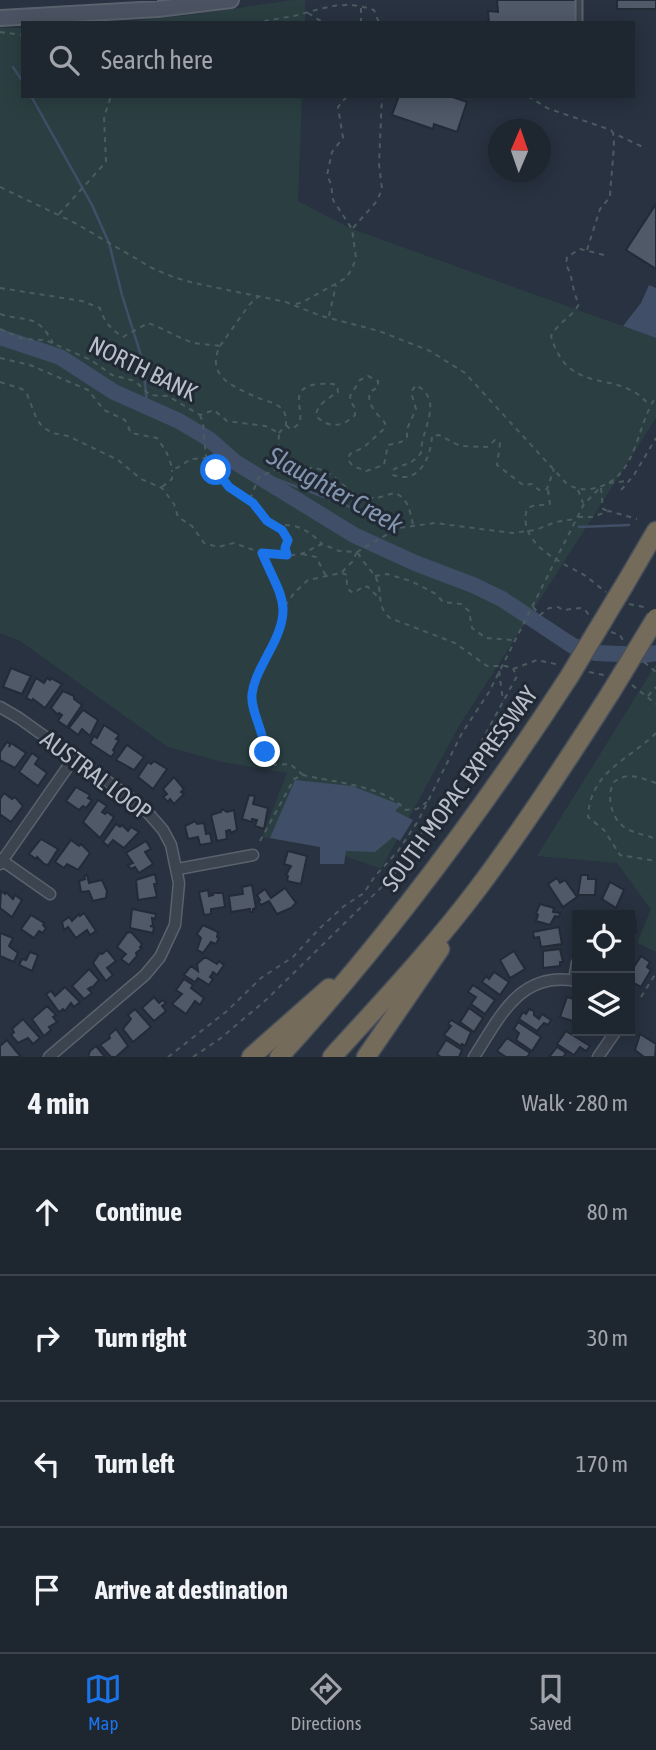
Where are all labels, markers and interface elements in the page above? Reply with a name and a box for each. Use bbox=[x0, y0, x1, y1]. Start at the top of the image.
search box bbox=[21, 21, 635, 98]
icon: search bbox=[45, 41, 83, 79]
text: Search here bbox=[101, 45, 213, 75]
north arrow bbox=[488, 119, 551, 182]
street label: NORTH BANK bbox=[85, 331, 202, 406]
water label: Slaughter Creek bbox=[261, 440, 408, 540]
route start bbox=[200, 454, 231, 485]
street label: SOUTH MOPAC EXPRESSWAY bbox=[376, 681, 543, 896]
street label: AUSTRAL LOOP bbox=[36, 725, 157, 826]
route end bbox=[249, 736, 280, 767]
map controls bbox=[572, 910, 635, 1036]
button: locate bbox=[572, 910, 635, 973]
button: layers bbox=[572, 973, 635, 1036]
text: 4 min bbox=[28, 1086, 89, 1120]
text: Walk · 280 m bbox=[522, 1090, 628, 1116]
icon: ahead bbox=[28, 1193, 66, 1231]
text: Continue bbox=[95, 1197, 182, 1227]
text: 80 m bbox=[587, 1199, 628, 1225]
icon: right bbox=[28, 1319, 66, 1357]
text: Turn right bbox=[95, 1323, 186, 1353]
text: 30 m bbox=[587, 1325, 628, 1351]
icon: left bbox=[28, 1445, 66, 1483]
text: Turn left bbox=[95, 1449, 175, 1479]
text: 170 m bbox=[576, 1451, 628, 1477]
icon: arrive bbox=[28, 1571, 66, 1609]
text: Arrive at destination bbox=[95, 1575, 288, 1605]
tab: Map bbox=[84, 1670, 122, 1734]
tab: Directions bbox=[291, 1670, 361, 1734]
tab: Saved bbox=[530, 1670, 572, 1734]

